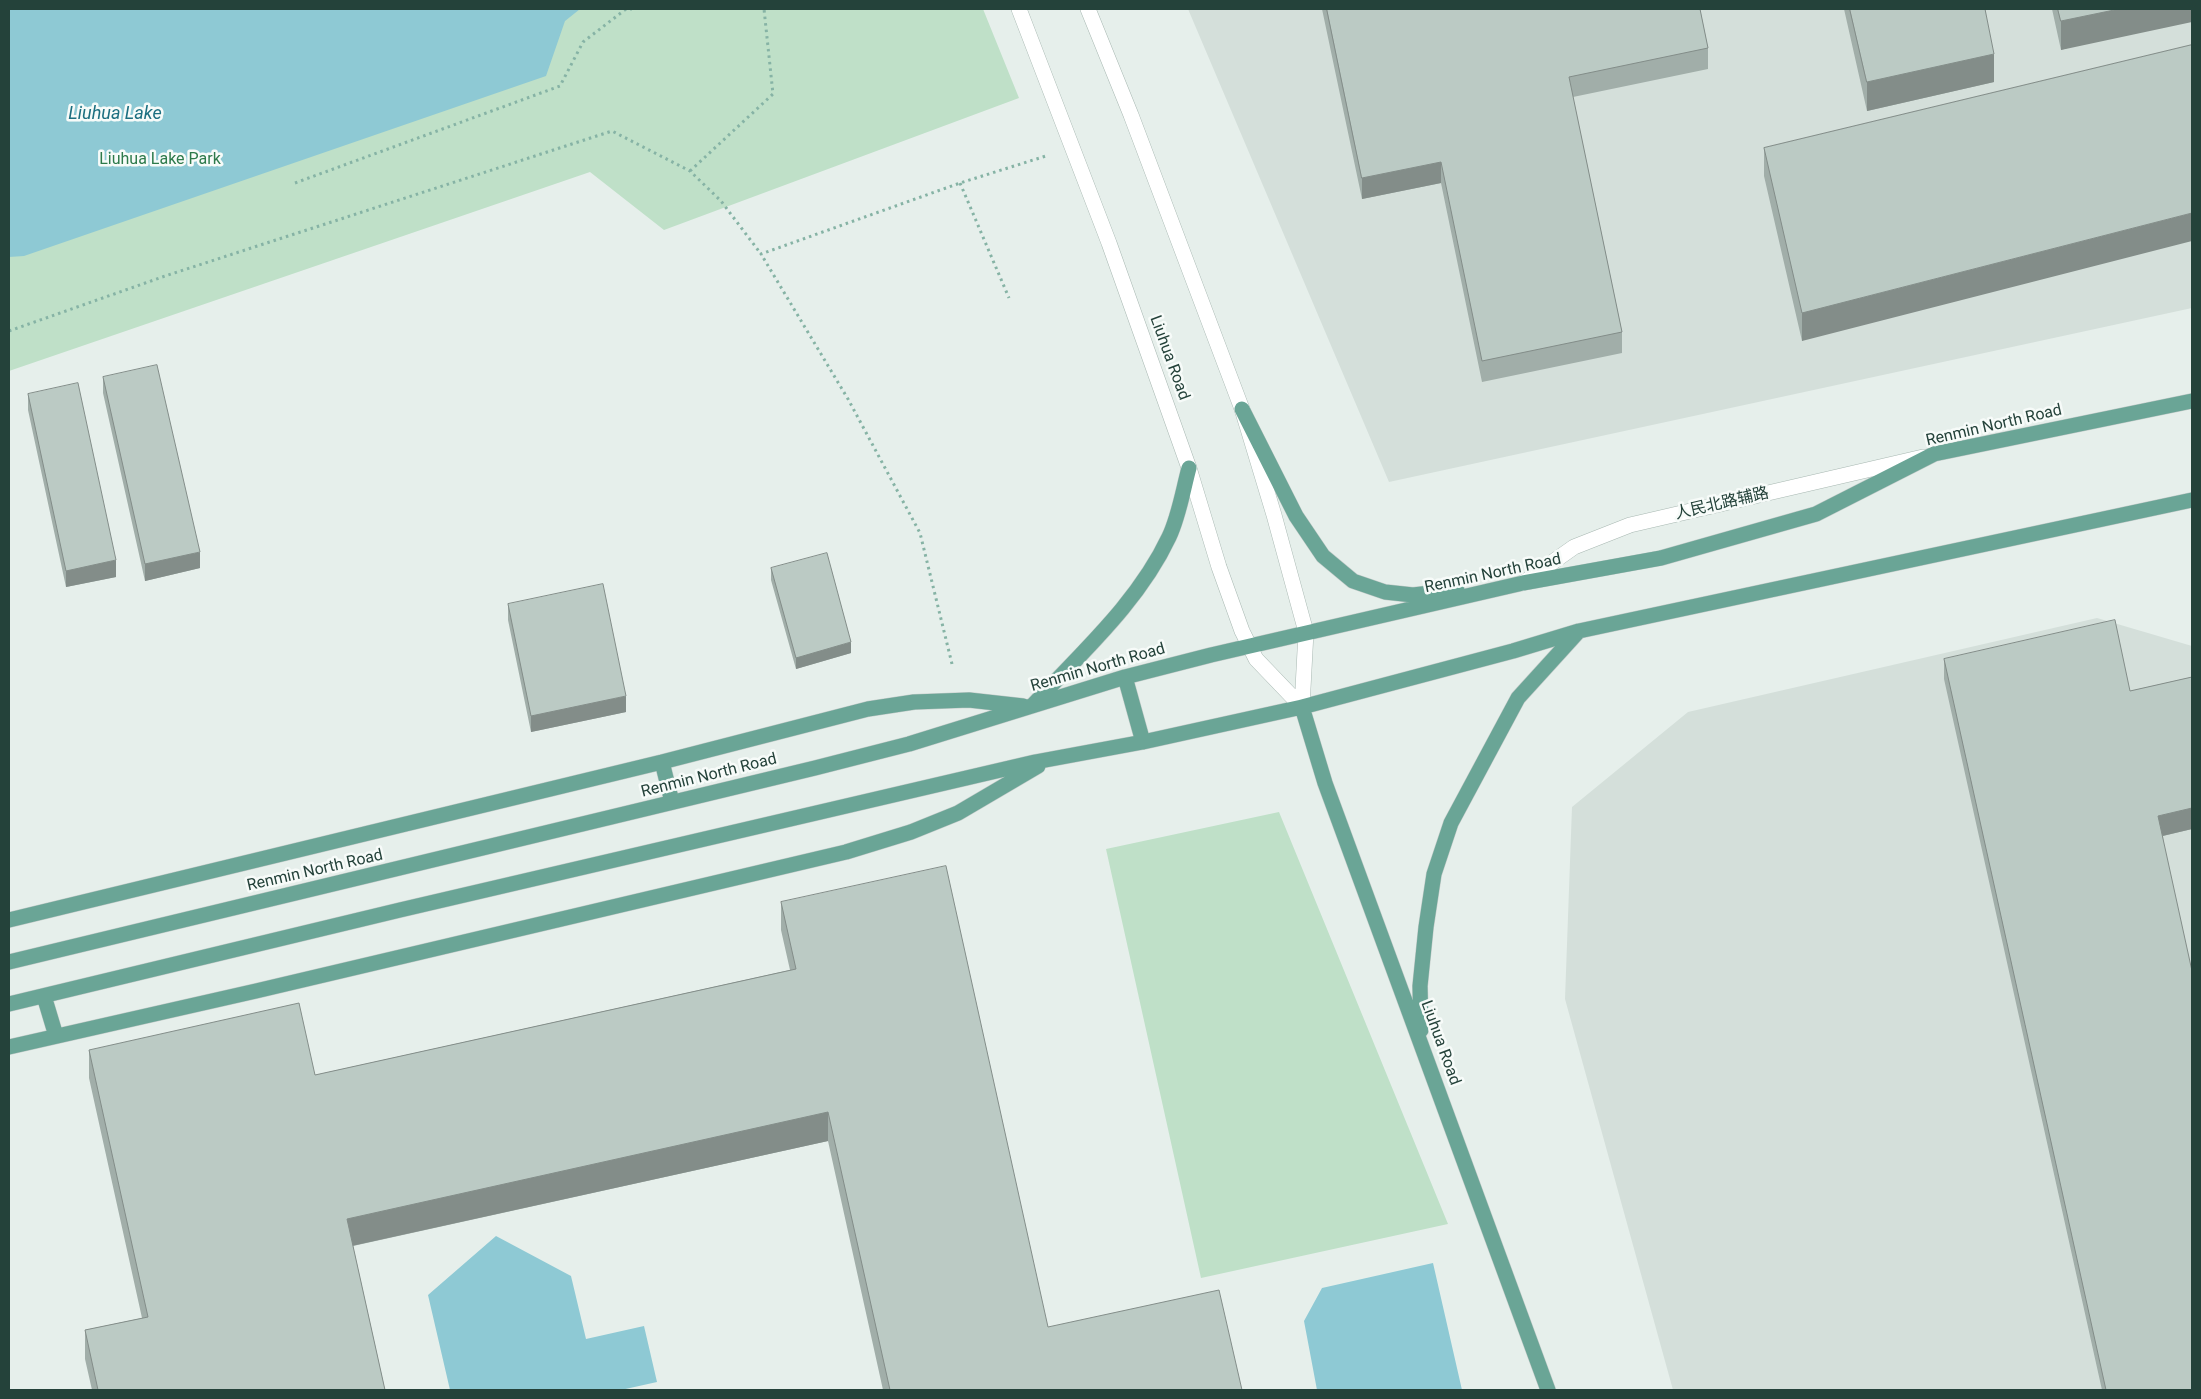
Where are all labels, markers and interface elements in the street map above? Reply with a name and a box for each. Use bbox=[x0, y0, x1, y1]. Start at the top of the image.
water label: Liuhua Lake bbox=[68, 103, 162, 125]
park label: Liuhua Lake Park bbox=[99, 150, 221, 170]
street label: Liuhua Road bbox=[1145, 313, 1193, 403]
street label: Renmin North Road bbox=[1924, 401, 2064, 451]
street label: 人民北路辅路 bbox=[1673, 484, 1771, 524]
street label: Renmin North Road bbox=[1423, 550, 1563, 598]
street label: Renmin North Road bbox=[1029, 640, 1167, 696]
street label: Renmin North Road bbox=[639, 750, 779, 802]
street label: Renmin North Road bbox=[245, 846, 385, 896]
street label: Liuhua Road bbox=[1416, 998, 1464, 1088]

